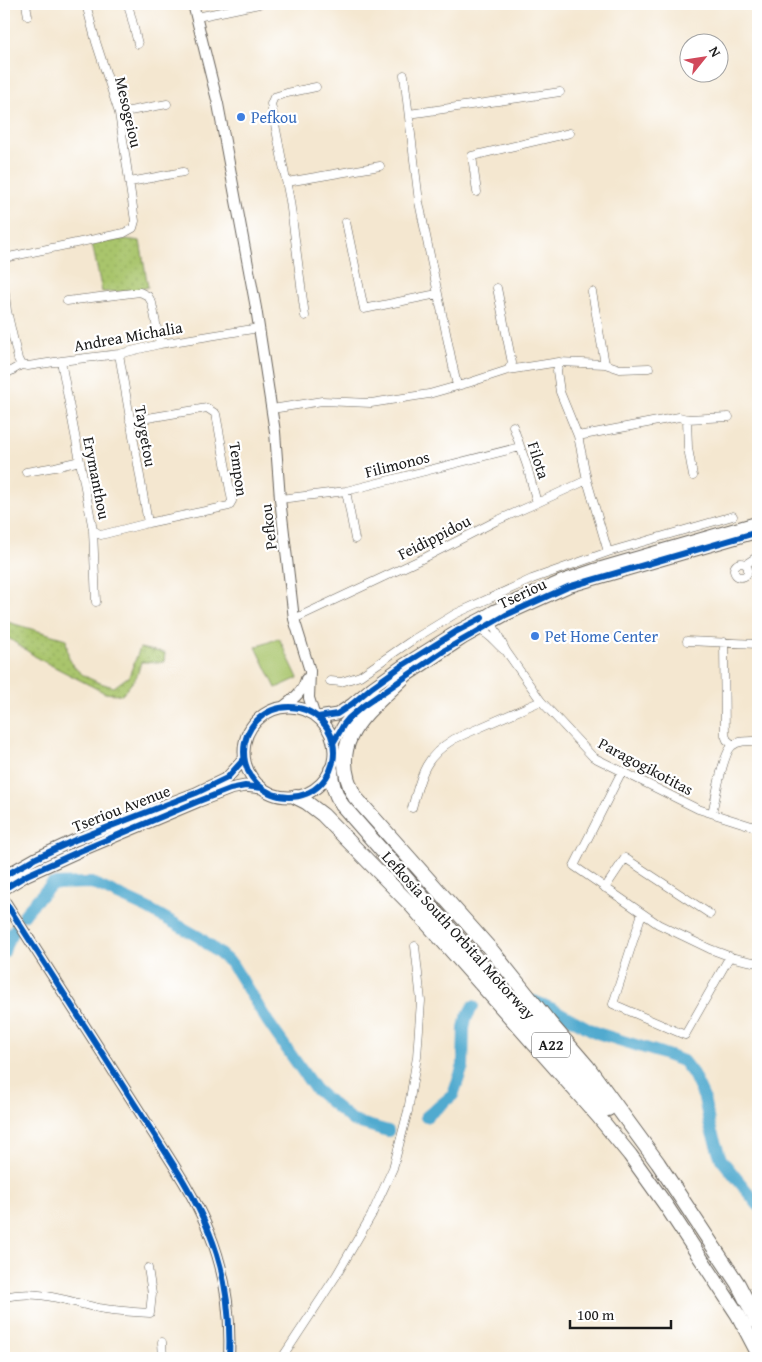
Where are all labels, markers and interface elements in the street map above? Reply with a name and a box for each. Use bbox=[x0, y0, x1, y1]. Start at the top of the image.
north arrow bbox=[680, 32, 730, 82]
text: N bbox=[704, 42, 727, 61]
street label: Mesogeiou bbox=[109, 74, 149, 150]
place label: Pefkou bbox=[251, 105, 297, 129]
marker: Pefkou bbox=[235, 111, 247, 123]
street label: Andrea Michalia bbox=[72, 315, 185, 357]
street label: Taygetou bbox=[129, 403, 163, 469]
street label: Erymanthou bbox=[77, 435, 117, 522]
street label: Filota bbox=[522, 438, 556, 482]
street label: Tempon bbox=[223, 440, 255, 498]
street label: Filimonos bbox=[362, 444, 432, 484]
street label: Pefkou bbox=[253, 502, 283, 551]
street label: Feidippidou bbox=[393, 508, 475, 566]
street label: Tseriou bbox=[494, 571, 550, 615]
place label: Pet Home Center bbox=[545, 624, 659, 648]
marker: Pet Home Center bbox=[529, 630, 541, 642]
street label: Paragogikotitas bbox=[594, 731, 698, 801]
street label: Tseriou Avenue bbox=[68, 778, 174, 838]
street label: Lefkosia South Orbital Motorway bbox=[377, 845, 541, 1025]
road number: A22 bbox=[532, 1032, 570, 1058]
scale bar bbox=[570, 1297, 671, 1329]
text: 100 m bbox=[577, 1304, 615, 1325]

